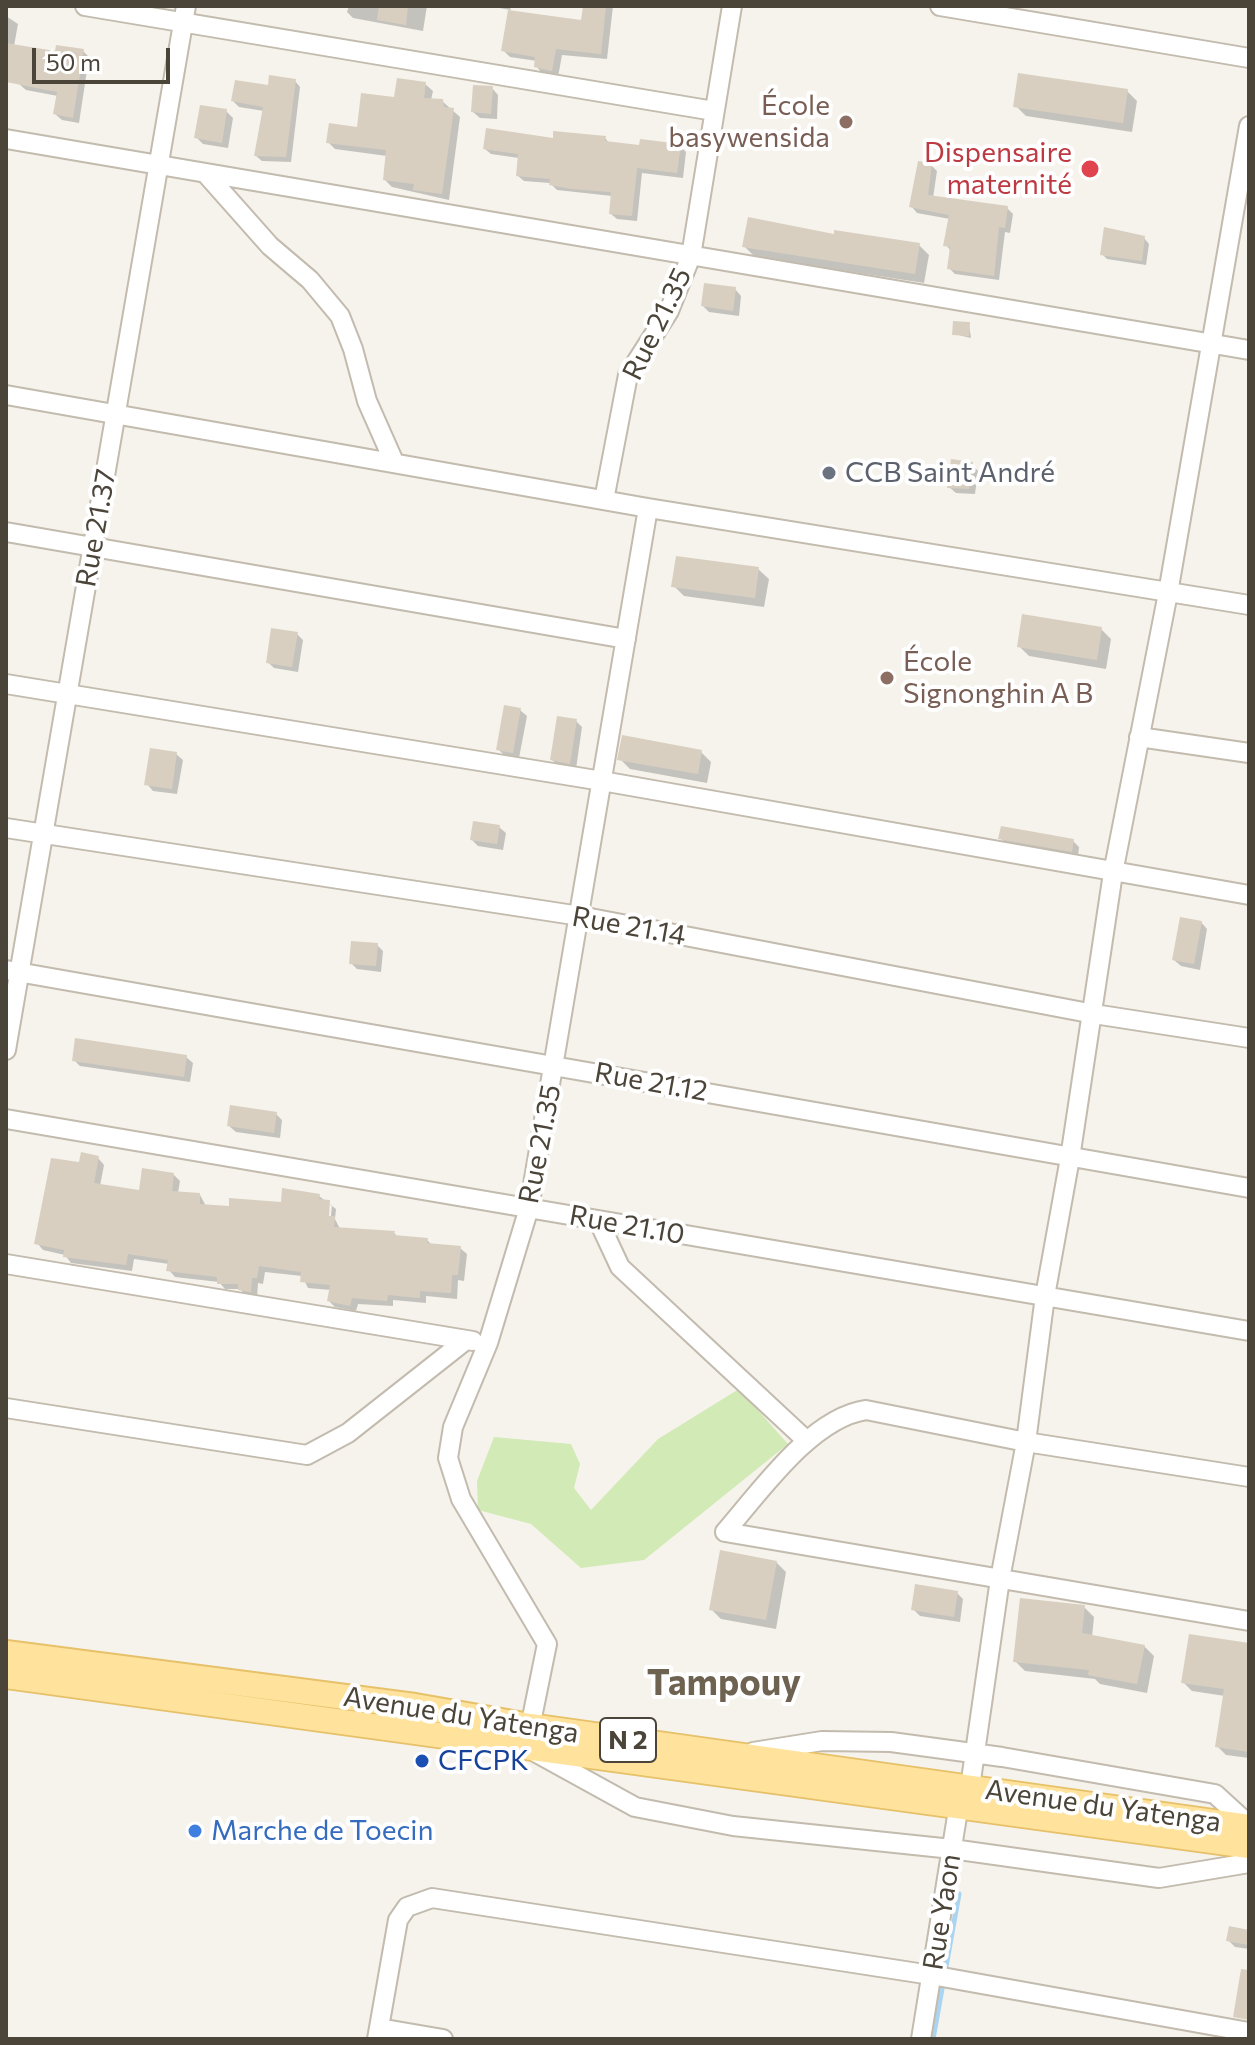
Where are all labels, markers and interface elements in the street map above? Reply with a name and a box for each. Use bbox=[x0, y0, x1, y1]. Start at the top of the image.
scale bar bbox=[36, 32, 174, 82]
text: 50 m bbox=[46, 47, 101, 76]
place label: École basywensida bbox=[668, 89, 830, 155]
marker: École basywensida bbox=[837, 113, 855, 131]
place label: Dispensaire maternité bbox=[924, 136, 1072, 202]
marker: Dispensaire maternité bbox=[1079, 158, 1101, 180]
street label: Rue 21.35 bbox=[615, 262, 699, 386]
place label: CCB Saint André bbox=[845, 456, 1055, 490]
marker: CCB Saint André bbox=[820, 464, 838, 482]
street label: Rue 21.37 bbox=[69, 466, 123, 590]
place label: École Signonghin A B bbox=[903, 645, 1093, 711]
marker: École Signonghin A B bbox=[878, 669, 896, 687]
street label: Rue 21.14 bbox=[569, 899, 689, 953]
street label: Rue 21.12 bbox=[592, 1056, 710, 1108]
street label: Rue 21.35 bbox=[512, 1082, 568, 1206]
street label: Rue 21.10 bbox=[567, 1198, 687, 1252]
district label: Tampouy bbox=[647, 1661, 801, 1705]
street label: Avenue du Yatenga bbox=[341, 1680, 581, 1750]
road number: N 2 bbox=[600, 1718, 656, 1762]
place label: CFCPK bbox=[438, 1744, 529, 1778]
marker: CFCPK bbox=[413, 1752, 431, 1770]
street label: Avenue du Yatenga bbox=[983, 1773, 1223, 1839]
place label: Marche de Toecin bbox=[211, 1814, 434, 1848]
marker: Marche de Toecin bbox=[186, 1822, 204, 1840]
street label: Rue Yaon bbox=[916, 1851, 968, 1973]

